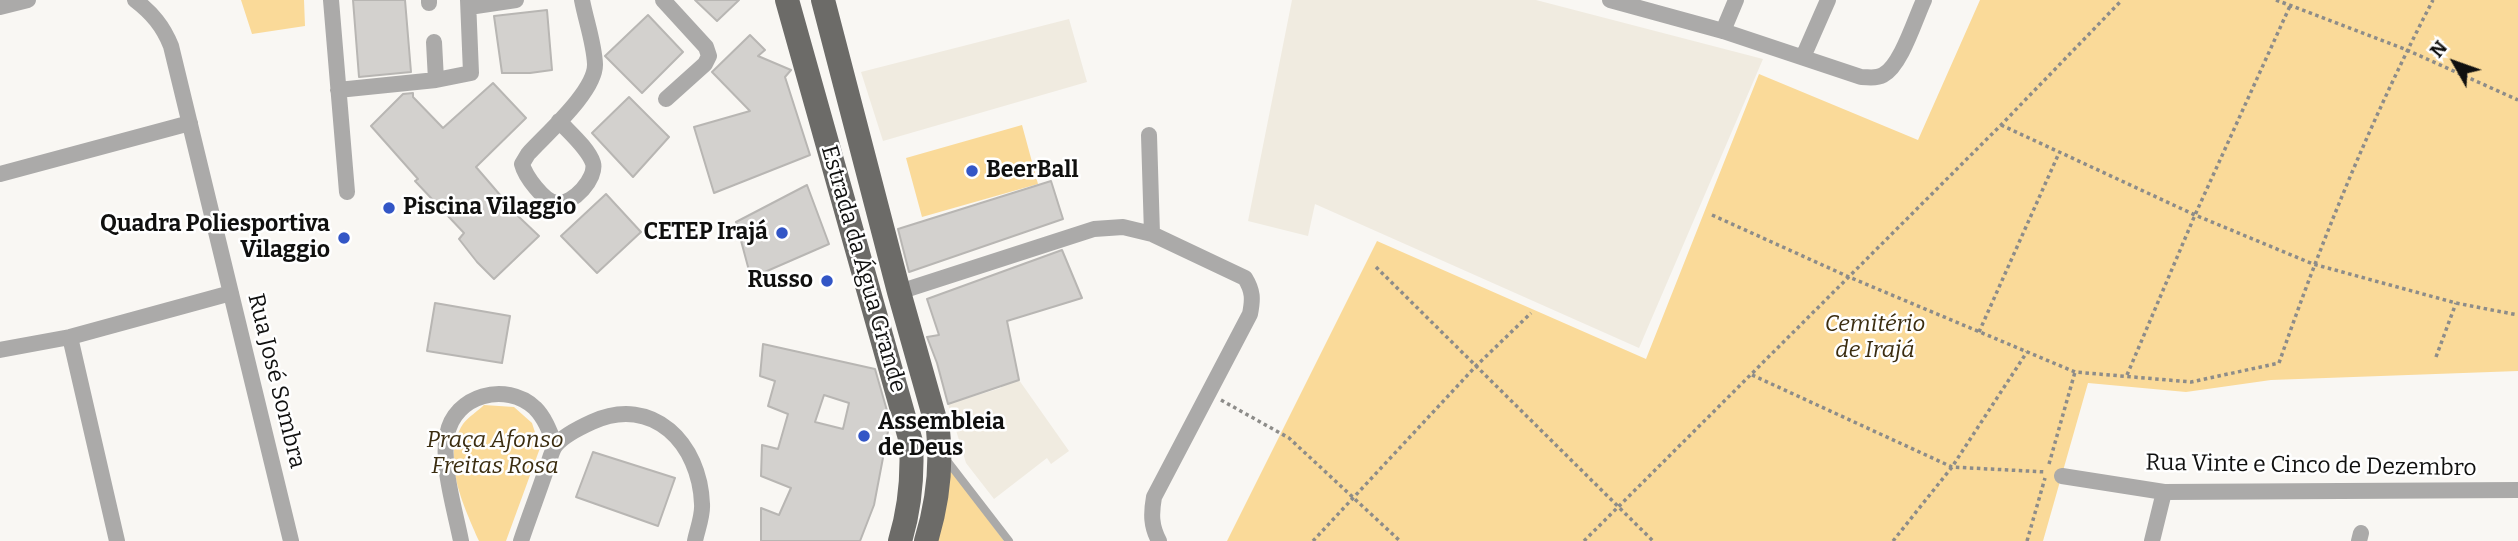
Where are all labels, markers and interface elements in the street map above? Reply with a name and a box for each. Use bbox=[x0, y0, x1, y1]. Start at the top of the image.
north arrow bbox=[2420, 28, 2490, 98]
text: N bbox=[2425, 36, 2452, 62]
street label: Estrada da Água Grande bbox=[814, 142, 912, 396]
place label: BeerBall bbox=[986, 157, 1079, 185]
marker: BeerBall bbox=[964, 163, 980, 179]
place label: Piscina Vilaggio bbox=[403, 194, 576, 222]
marker: Piscina Vilaggio bbox=[381, 200, 397, 216]
place label: Quadra Poliesportiva Vilaggio bbox=[100, 211, 330, 265]
place label: CETEP Irajá bbox=[643, 219, 768, 247]
marker: CETEP Irajá bbox=[774, 225, 790, 241]
marker: Quadra Poliesportiva Vilaggio bbox=[336, 230, 352, 246]
place label: Russo bbox=[747, 267, 813, 295]
marker: Russo bbox=[819, 273, 835, 289]
street label: Rua José Sombra bbox=[241, 291, 311, 471]
park label: Cemitério de Irajá bbox=[1825, 311, 1925, 365]
place label: Assembleia de Deus bbox=[878, 409, 1005, 463]
park label: Praça Afonso Freitas Rosa bbox=[427, 427, 563, 481]
marker: Assembleia de Deus bbox=[856, 428, 872, 444]
street label: Rua Vinte e Cinco de Dezembro bbox=[2145, 449, 2477, 483]

